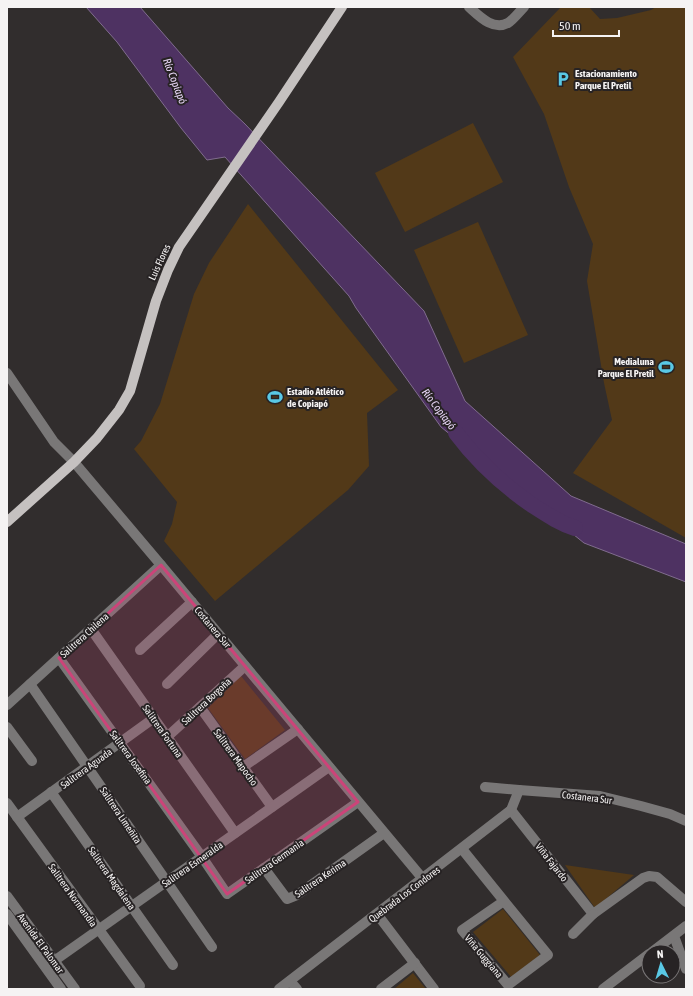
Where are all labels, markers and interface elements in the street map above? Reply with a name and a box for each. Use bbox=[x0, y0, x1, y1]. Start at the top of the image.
scale bar bbox=[553, 12, 619, 38]
text: 50 m bbox=[559, 19, 581, 33]
water label: Río Copiapó bbox=[161, 56, 189, 106]
place label: Estacionamiento Parque El Pretil bbox=[575, 68, 637, 91]
parking icon: Estacionamiento Parque El Pretil bbox=[554, 70, 572, 88]
street label: Luis Flores bbox=[146, 242, 173, 282]
place label: Medialuna Parque El Pretil bbox=[598, 356, 654, 379]
sports icon: Medialuna Parque El Pretil bbox=[657, 358, 675, 376]
place label: Estadio Atlético de Copiapó bbox=[287, 386, 344, 409]
water label: Río Copiapó bbox=[420, 386, 458, 432]
sports icon: Estadio Atlético de Copiapó bbox=[266, 388, 284, 406]
street label: Costanera Sur bbox=[192, 604, 234, 651]
street label: Salitrera Chilena bbox=[58, 611, 111, 660]
street label: Salitrera Borgoña bbox=[179, 676, 234, 727]
street label: Salitrera Fortuna bbox=[140, 703, 185, 760]
street label: Salitrera Mapocho bbox=[211, 727, 260, 788]
street label: Salitrera Josefina bbox=[107, 728, 154, 786]
street label: Salitrera Aguada bbox=[58, 746, 114, 791]
street label: Salitrera Limeñita bbox=[98, 785, 144, 846]
street label: Costanera Sur bbox=[561, 789, 614, 806]
street label: Salitrera Germania bbox=[243, 837, 306, 886]
street label: Salitrera Esmeralda bbox=[160, 839, 225, 890]
street label: Viña Fajardo bbox=[533, 841, 570, 884]
street label: Salitrera Magdalena bbox=[86, 845, 138, 912]
street label: Salitrera Kerima bbox=[293, 857, 348, 900]
street label: Salitrera Normandia bbox=[46, 862, 99, 929]
street label: Quebrada Los Condores bbox=[367, 864, 442, 925]
street label: Avenida El Palomar bbox=[15, 911, 67, 976]
street label: Viña Guggiana bbox=[462, 932, 505, 980]
north arrow bbox=[641, 944, 681, 984]
text: N bbox=[656, 948, 664, 960]

